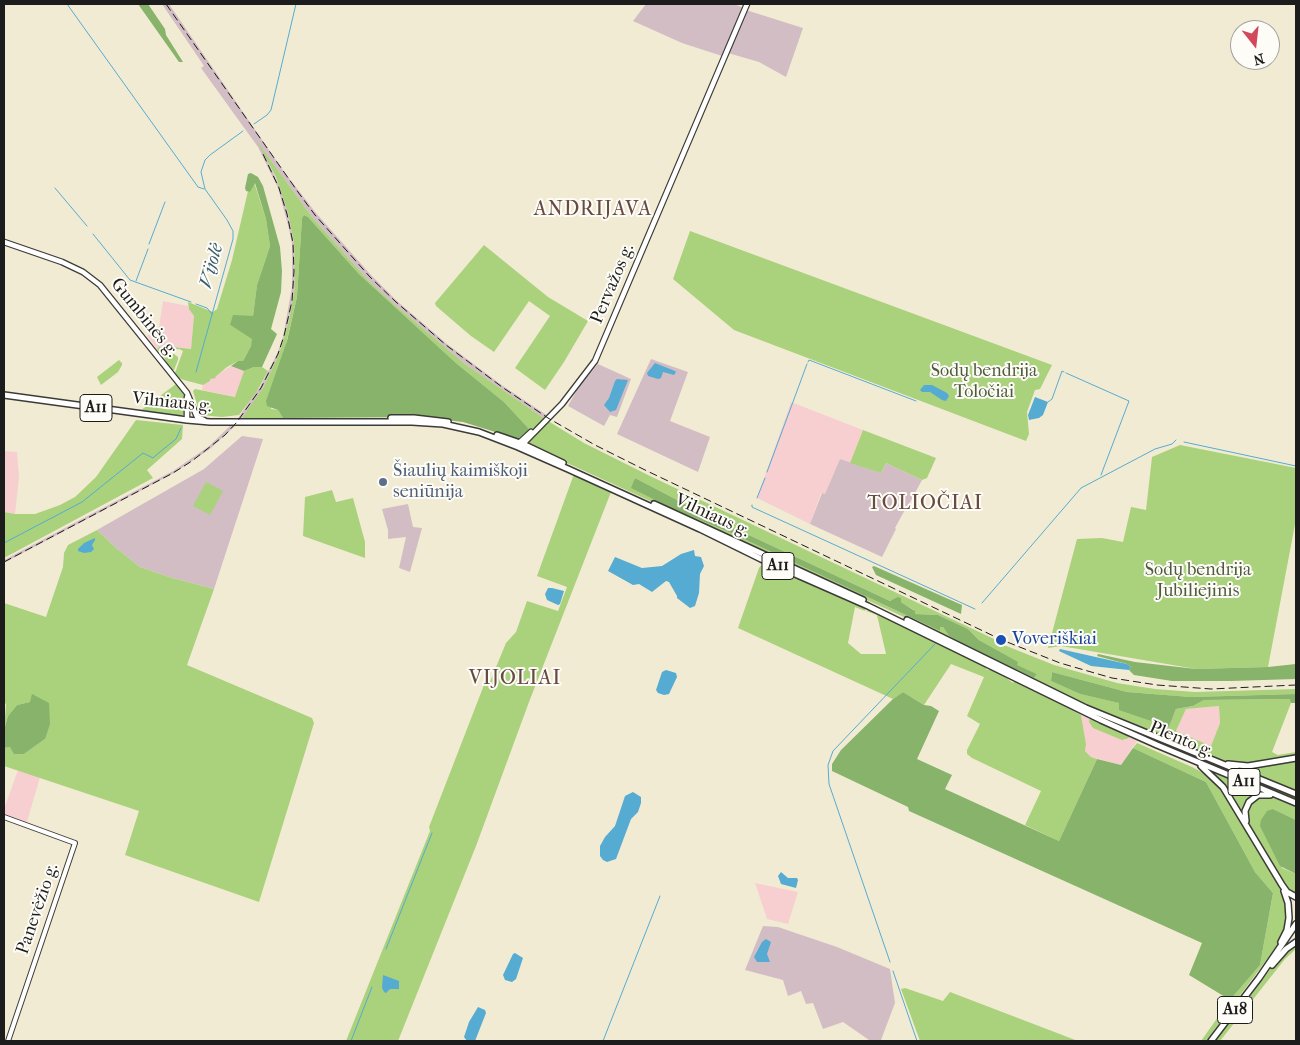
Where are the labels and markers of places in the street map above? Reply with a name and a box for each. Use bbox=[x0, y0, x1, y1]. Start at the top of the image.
place label: Šiaulių kaimiškoji seniūnija bbox=[393, 461, 528, 504]
marker: Šiaulių kaimiškoji seniūnija bbox=[377, 476, 389, 488]
place label: Voveriškiai bbox=[1012, 629, 1097, 651]
marker: Voveriškiai bbox=[994, 633, 1008, 647]

